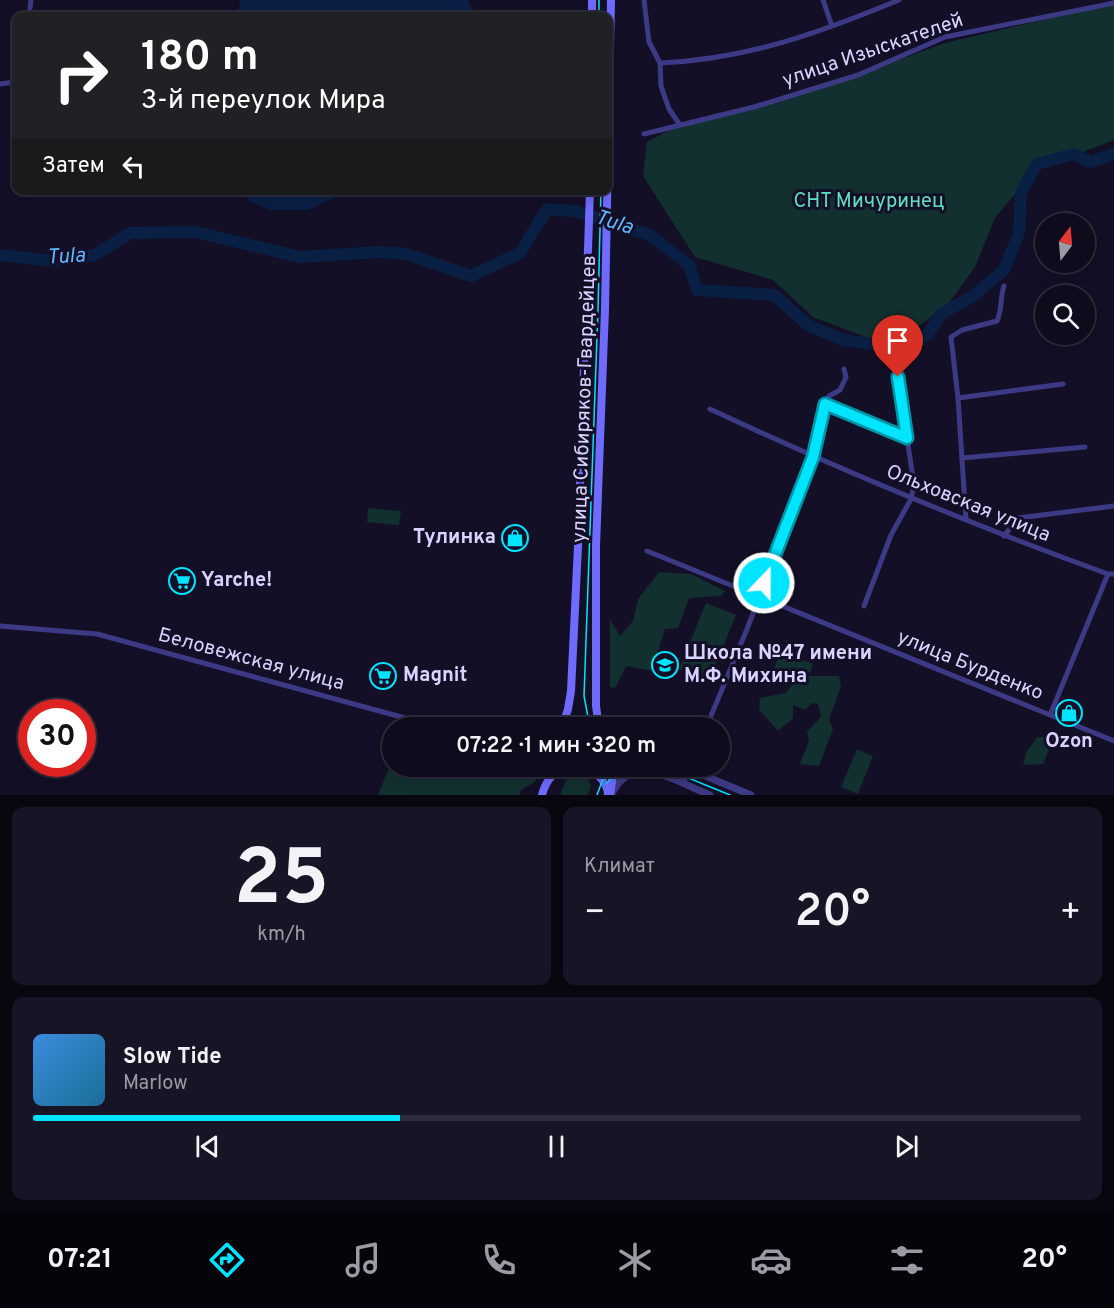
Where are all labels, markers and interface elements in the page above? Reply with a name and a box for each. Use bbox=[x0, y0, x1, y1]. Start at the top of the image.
street label: улица Изыскателей bbox=[779, 8, 967, 94]
text: 180 m bbox=[141, 32, 258, 85]
icon: right bbox=[42, 36, 120, 114]
text: 3-й переулок Мира bbox=[141, 84, 386, 118]
icon: left bbox=[117, 150, 150, 183]
text: Затем bbox=[42, 153, 105, 180]
park label: СНТ Мичуринец bbox=[794, 189, 944, 215]
water label: Tula bbox=[592, 204, 637, 242]
north arrow bbox=[1035, 213, 1095, 273]
map controls bbox=[1035, 213, 1095, 345]
water label: Tula bbox=[46, 243, 86, 271]
street label: улица Сибиряков-Гвардейцев bbox=[567, 255, 603, 543]
button: search bbox=[1035, 285, 1095, 345]
pin bbox=[872, 315, 923, 377]
icon: arrive bbox=[881, 324, 914, 357]
street label: Ольховская улица bbox=[882, 459, 1054, 549]
shop icon: Тулинка bbox=[500, 523, 530, 553]
place label: Тулинка bbox=[413, 525, 496, 551]
position arrow bbox=[732, 551, 796, 615]
supermarket icon: Yarche! bbox=[167, 566, 197, 596]
place label: Yarche! bbox=[201, 568, 272, 594]
street label: Беловежская улица bbox=[155, 623, 347, 697]
street label: улица Бурденко bbox=[893, 625, 1047, 707]
place label: Школа №47 имени М.Ф. Михина bbox=[684, 641, 872, 690]
school or university icon: Школа №47 имени М.Ф. Михина bbox=[650, 650, 680, 680]
supermarket icon: Magnit bbox=[368, 661, 398, 691]
place label: Magnit bbox=[403, 663, 468, 689]
shop icon: Ozon bbox=[1054, 698, 1084, 728]
speed limit sign: 30 bbox=[18, 699, 96, 777]
place label: Ozon bbox=[1045, 729, 1093, 755]
text: 07:22 · 1 мин · 320 m bbox=[456, 733, 656, 760]
text: 25 bbox=[234, 833, 329, 932]
text: Климат bbox=[584, 854, 655, 880]
text: 20° bbox=[795, 885, 870, 942]
text: − bbox=[584, 893, 605, 935]
text: + bbox=[1060, 893, 1081, 935]
text: km/h bbox=[257, 922, 306, 948]
text: Slow Tide bbox=[123, 1044, 222, 1071]
text: Marlow bbox=[123, 1071, 187, 1097]
icon: previous bbox=[191, 1130, 224, 1163]
icon: pause bbox=[540, 1130, 573, 1163]
icon: next bbox=[890, 1130, 923, 1163]
icon: directions bbox=[206, 1239, 248, 1281]
icon: music bbox=[342, 1239, 384, 1281]
icon: phone bbox=[478, 1239, 520, 1281]
icon: climate bbox=[614, 1239, 656, 1281]
icon: car bbox=[750, 1239, 792, 1281]
icon: filters bbox=[886, 1239, 928, 1281]
text: 07:21 bbox=[47, 1243, 113, 1277]
text: 20° bbox=[1021, 1243, 1067, 1277]

